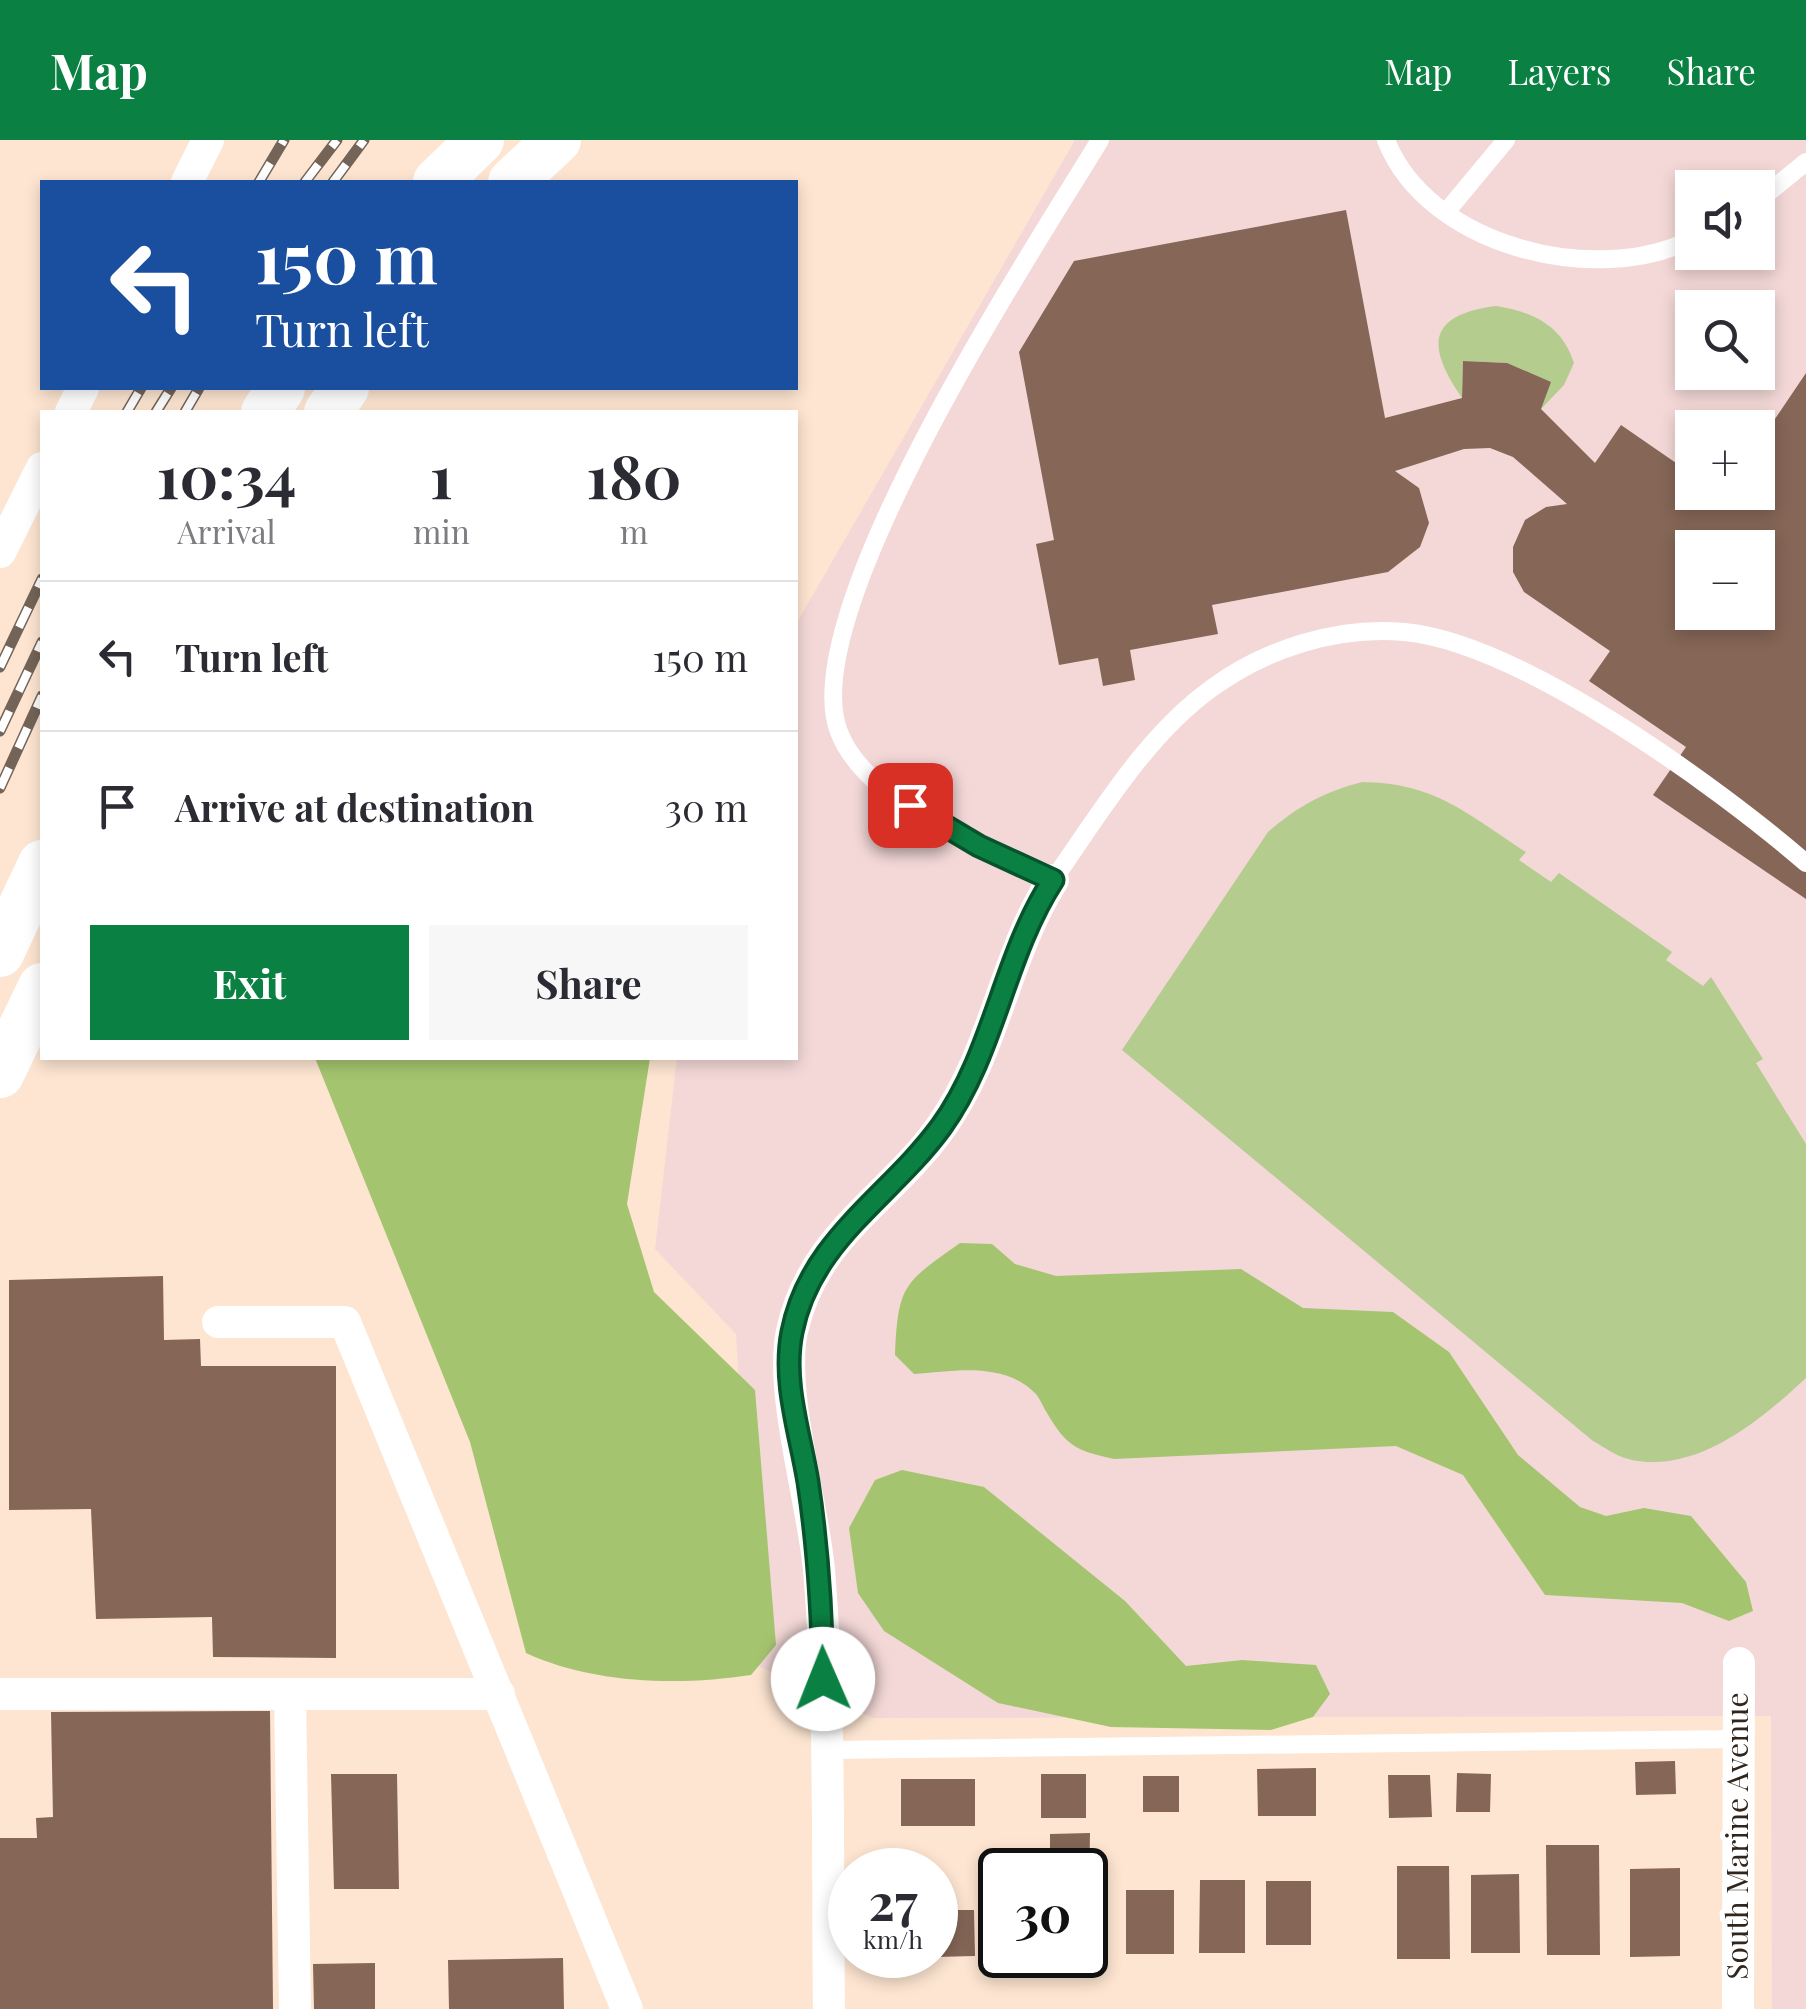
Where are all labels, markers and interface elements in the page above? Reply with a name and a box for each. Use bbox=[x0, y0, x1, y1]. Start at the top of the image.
text: Map bbox=[50, 38, 148, 102]
text: Map bbox=[1384, 47, 1452, 94]
text: Layers bbox=[1507, 47, 1612, 94]
text: Share bbox=[1667, 47, 1756, 94]
map controls bbox=[1675, 170, 1775, 630]
button: sound bbox=[1675, 170, 1775, 270]
text: 150 m bbox=[255, 208, 438, 302]
icon: left bbox=[90, 220, 220, 350]
button: search bbox=[1675, 290, 1775, 390]
text: Turn left bbox=[255, 298, 429, 358]
button: + bbox=[1675, 410, 1775, 510]
text: 10:34 bbox=[156, 434, 296, 514]
text: 1 bbox=[430, 434, 453, 514]
text: 180 bbox=[586, 434, 682, 514]
text: Arrival bbox=[177, 509, 276, 552]
text: min bbox=[413, 509, 470, 552]
text: m bbox=[620, 509, 648, 552]
button: − bbox=[1675, 530, 1775, 630]
icon: left bbox=[90, 629, 145, 684]
text: Turn left bbox=[175, 631, 328, 682]
text: 150 m bbox=[653, 631, 748, 682]
pin bbox=[868, 763, 953, 848]
icon: arrive bbox=[883, 778, 938, 833]
icon: arrive bbox=[90, 779, 145, 834]
text: Arrive at destination bbox=[175, 781, 534, 832]
text: 30 m bbox=[665, 781, 748, 832]
button: Exit bbox=[90, 925, 409, 1040]
button: Share bbox=[429, 925, 748, 1040]
position arrow bbox=[771, 1627, 875, 1731]
street label: South Marine Avenue bbox=[1716, 1692, 1756, 1980]
speed limit sign: 30 bbox=[978, 1848, 1108, 1978]
text: 27 bbox=[869, 1867, 917, 1934]
text: km/h bbox=[863, 1922, 923, 1955]

